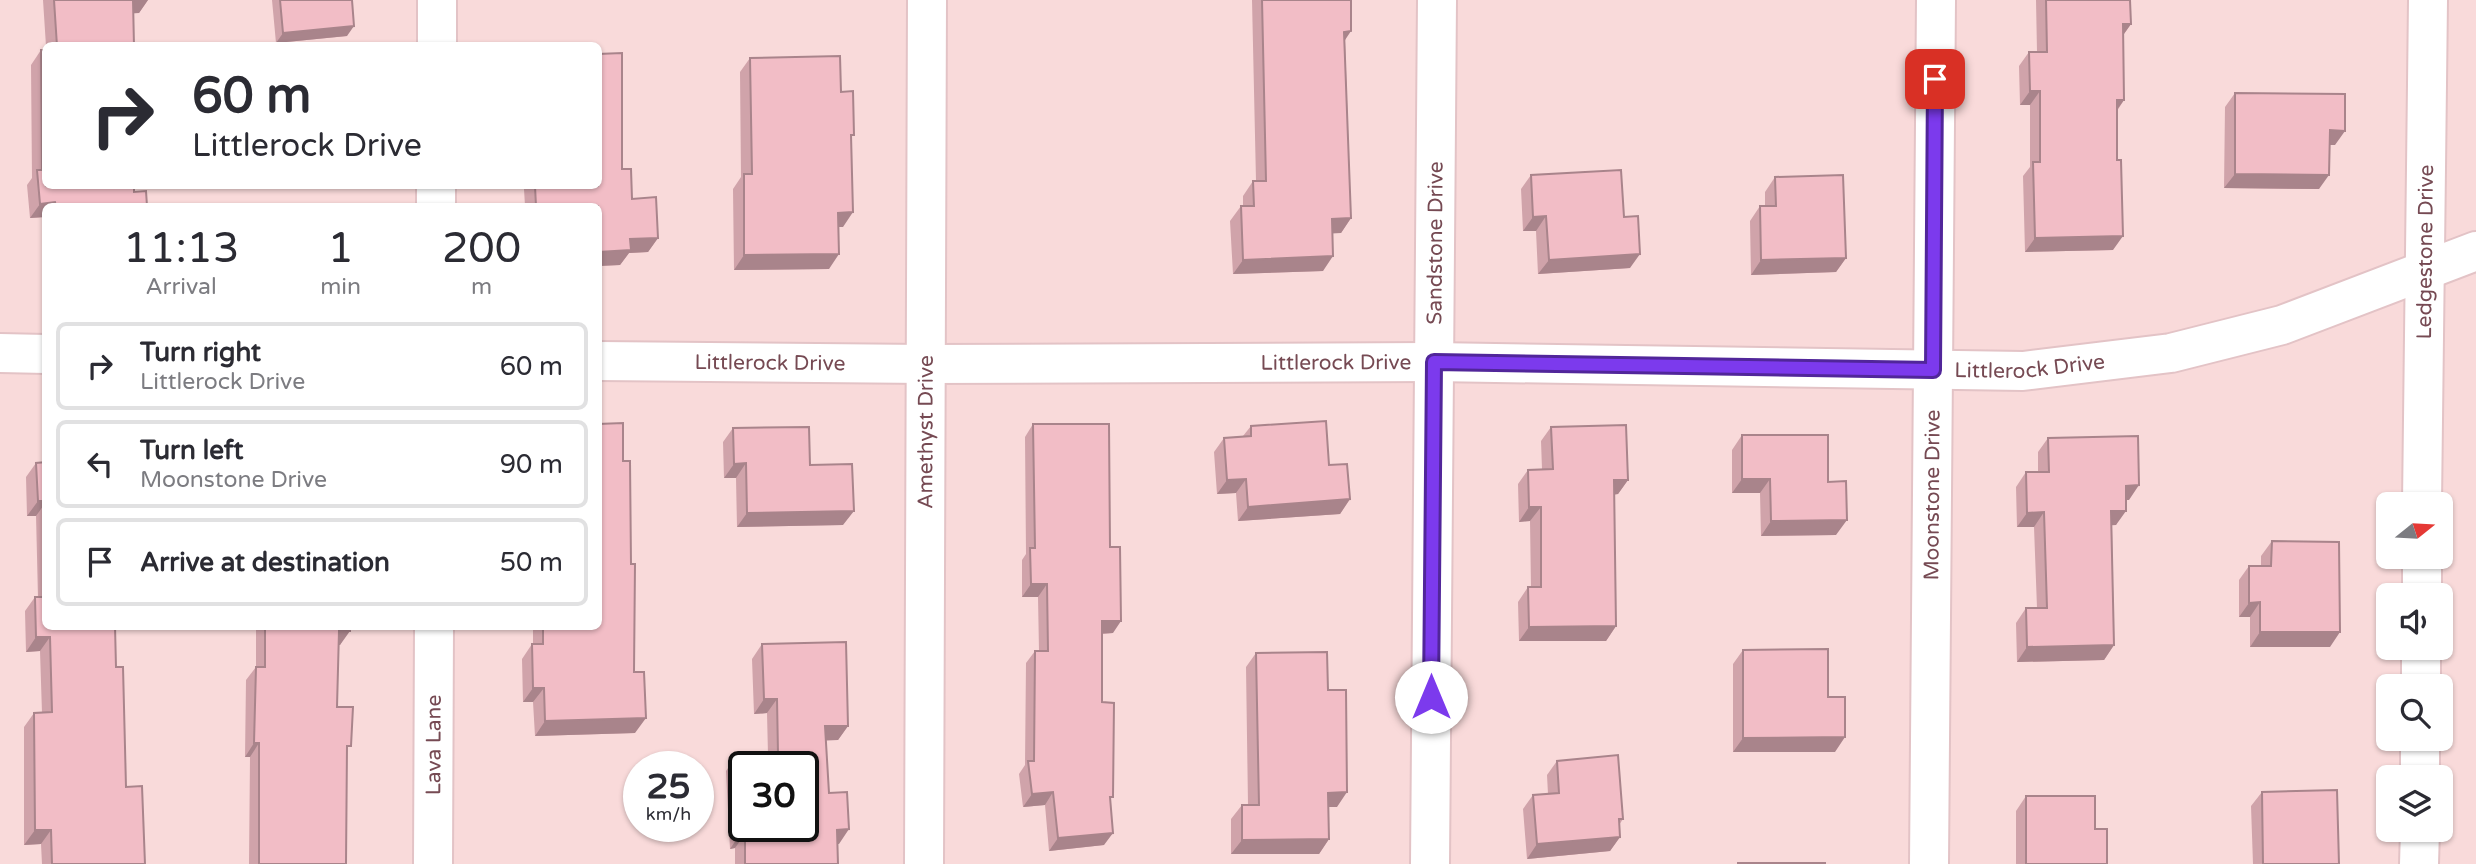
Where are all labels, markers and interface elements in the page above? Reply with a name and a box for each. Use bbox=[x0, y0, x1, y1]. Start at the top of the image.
pin bbox=[1905, 49, 1965, 109]
icon: arrive bbox=[1916, 60, 1954, 98]
text: 60 m bbox=[192, 67, 311, 126]
icon: right bbox=[77, 70, 168, 161]
text: Littlerock Drive bbox=[192, 127, 422, 165]
street label: Sandstone Drive bbox=[1422, 161, 1448, 325]
street label: Ledgestone Drive bbox=[2411, 164, 2439, 340]
text: 11:13 bbox=[123, 223, 239, 274]
text: 1 bbox=[327, 223, 354, 274]
text: 200 bbox=[442, 223, 521, 274]
text: Arrival bbox=[146, 273, 217, 301]
text: min bbox=[320, 273, 361, 301]
text: m bbox=[471, 273, 492, 301]
text: Turn right bbox=[140, 337, 261, 368]
icon: right bbox=[81, 347, 119, 385]
street label: Littlerock Drive bbox=[694, 349, 846, 376]
street label: Littlerock Drive bbox=[1954, 349, 2106, 384]
street label: Littlerock Drive bbox=[1260, 350, 1412, 375]
text: 60 m bbox=[500, 351, 563, 382]
street label: Amethyst Drive bbox=[913, 355, 938, 509]
text: Littlerock Drive bbox=[140, 368, 305, 396]
street label: Moonstone Drive bbox=[1919, 409, 1945, 581]
text: Turn left bbox=[140, 435, 243, 466]
icon: left bbox=[81, 445, 119, 483]
text: 90 m bbox=[500, 449, 563, 480]
text: Moonstone Drive bbox=[140, 466, 327, 494]
north arrow bbox=[2376, 492, 2454, 569]
map controls bbox=[2376, 492, 2453, 842]
icon: arrive bbox=[81, 543, 119, 581]
text: Arrive at destination bbox=[140, 547, 390, 578]
text: 50 m bbox=[500, 547, 563, 578]
button: sound bbox=[2376, 583, 2453, 660]
position arrow bbox=[1394, 660, 1468, 734]
button: search bbox=[2376, 674, 2453, 751]
street label: Lava Lane bbox=[421, 695, 446, 795]
speed limit sign: 30 bbox=[728, 751, 819, 842]
button: layers bbox=[2376, 765, 2453, 842]
text: 25 bbox=[647, 766, 690, 808]
text: km/h bbox=[646, 803, 691, 825]

